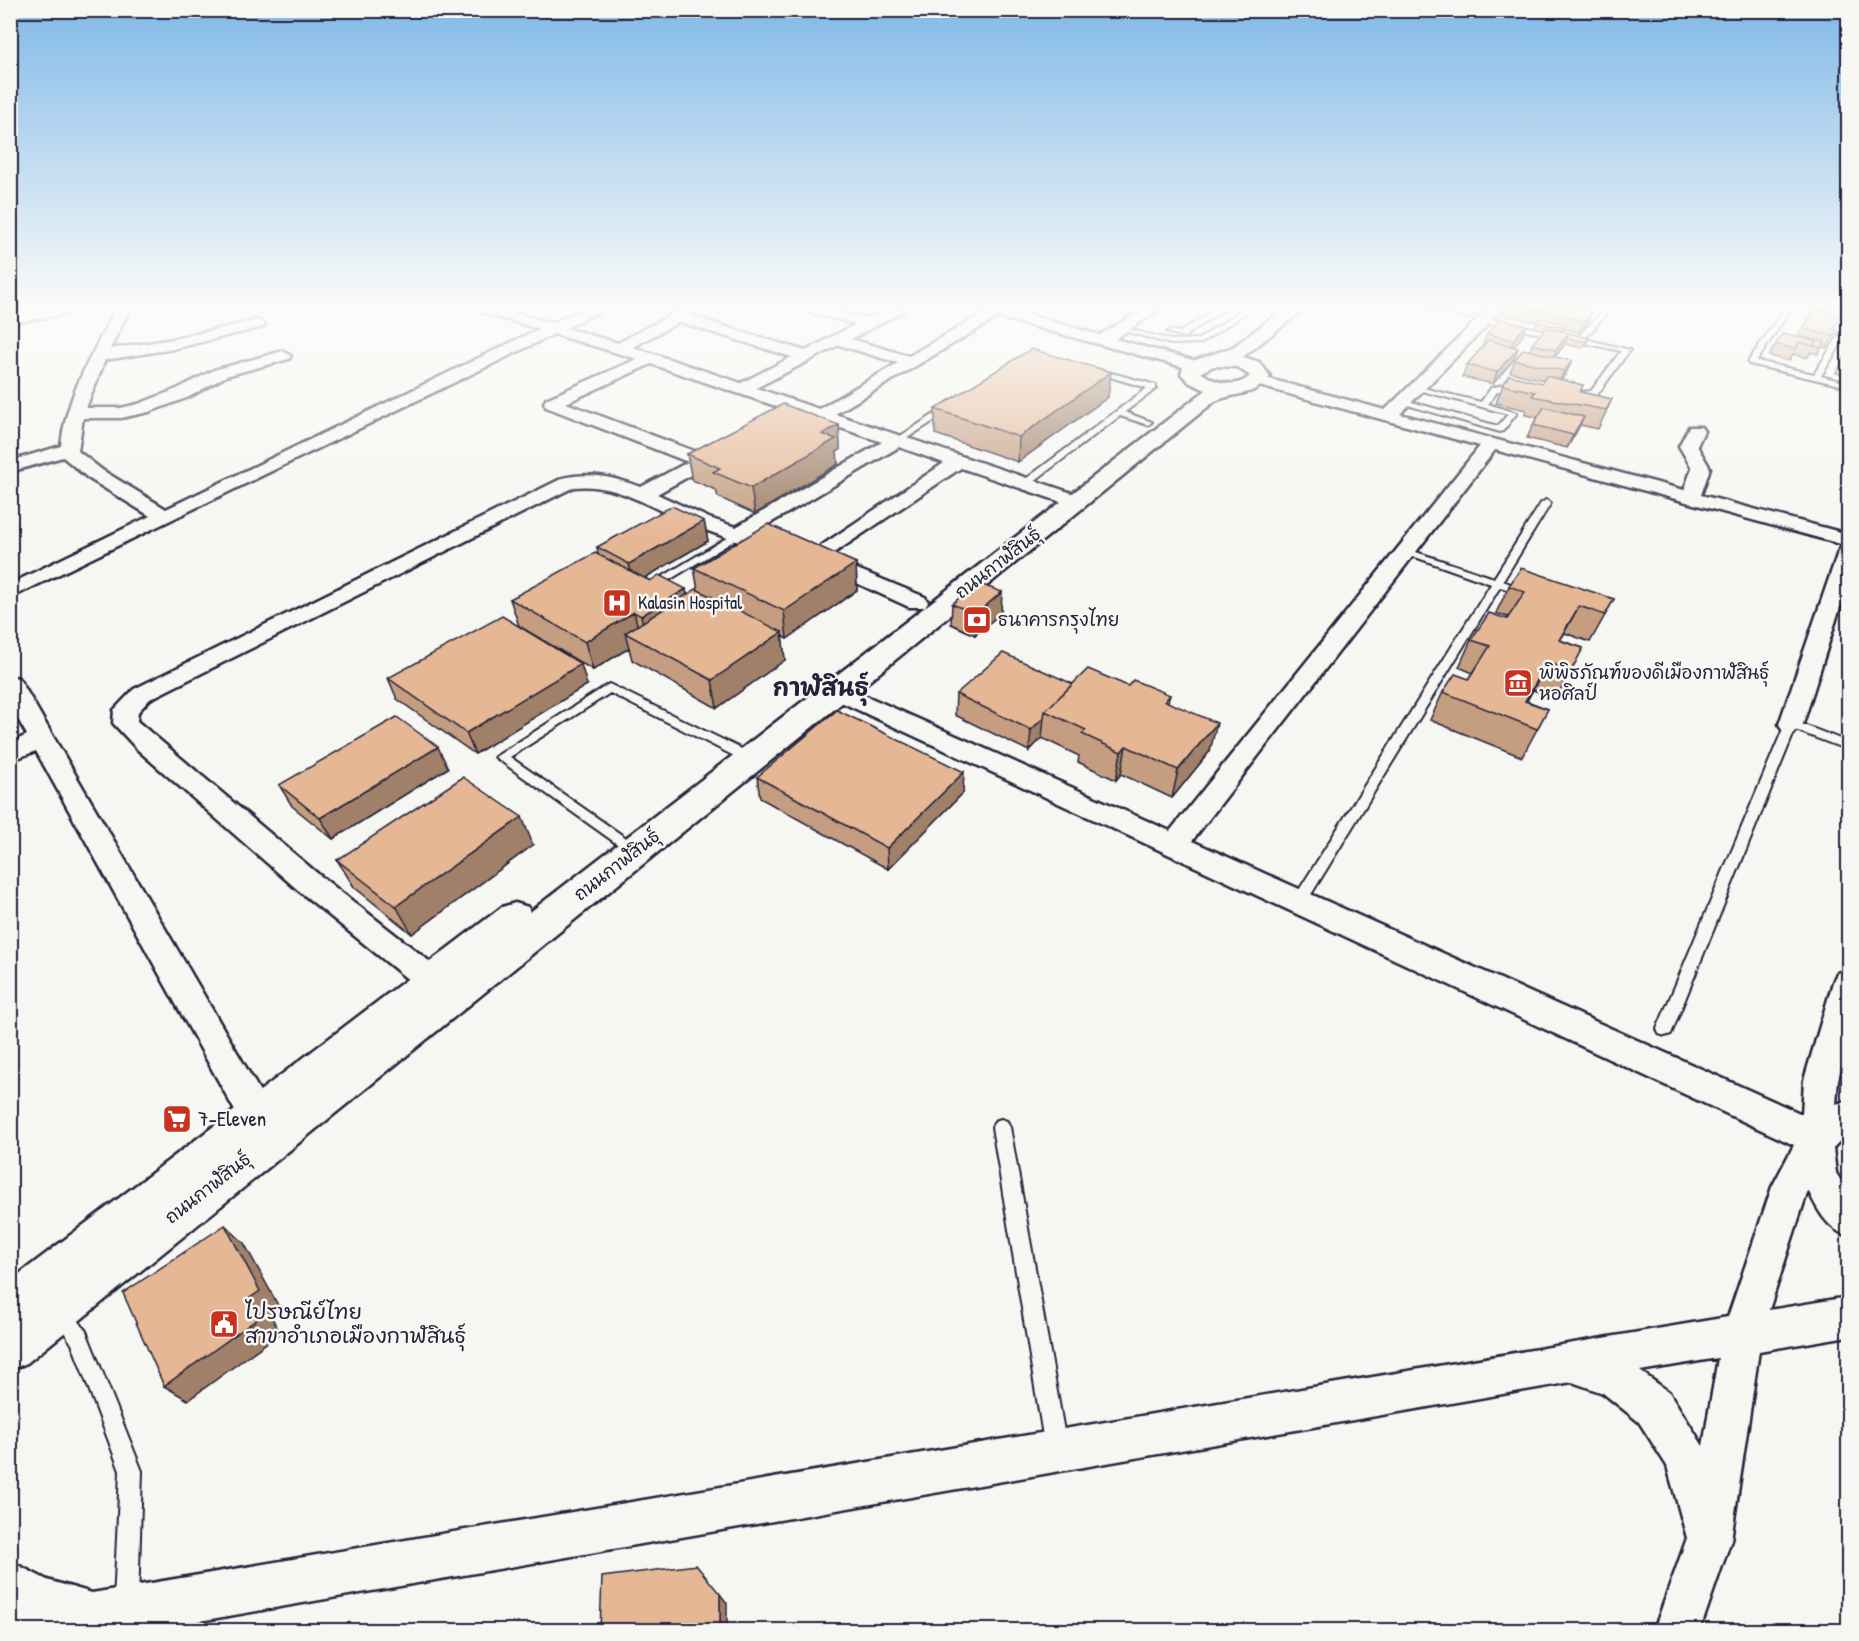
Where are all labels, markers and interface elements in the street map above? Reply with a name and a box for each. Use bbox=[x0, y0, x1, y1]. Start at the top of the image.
street label: ถนนกาฬสินธุ์ bbox=[949, 521, 1047, 606]
hospital icon: Kalasin Hospital bbox=[601, 587, 633, 619]
place label: Kalasin Hospital bbox=[638, 590, 742, 615]
bank icon: ธนาคารกรุงไทย bbox=[961, 604, 993, 636]
place label: ธนาคารกรุงไทย bbox=[998, 607, 1119, 634]
place label: พิพิธภัณฑ์ของดีเมืองกาฬสินธุ์ หอศิลป์ bbox=[1539, 660, 1769, 706]
museum icon: พิพิธภัณฑ์ของดีเมืองกาฬสินธุ์ หอศิลป์ bbox=[1502, 667, 1534, 699]
district label: กาฬสินธุ์ bbox=[773, 671, 869, 706]
street label: ถนนกาฬสินธุ์ bbox=[568, 823, 666, 908]
supermarket icon: 7-Eleven bbox=[161, 1103, 193, 1135]
place label: 7-Eleven bbox=[198, 1104, 266, 1133]
street label: ถนนกาฬสินธุ์ bbox=[159, 1146, 257, 1231]
place label: ไปรษณีย์ไทย สาขาอำเภอเมืองกาฬสินธุ์ bbox=[244, 1297, 466, 1352]
public building icon: ไปรษณีย์ไทย สาขาอำเภอเมืองกาฬสินธุ์ bbox=[208, 1308, 240, 1340]

